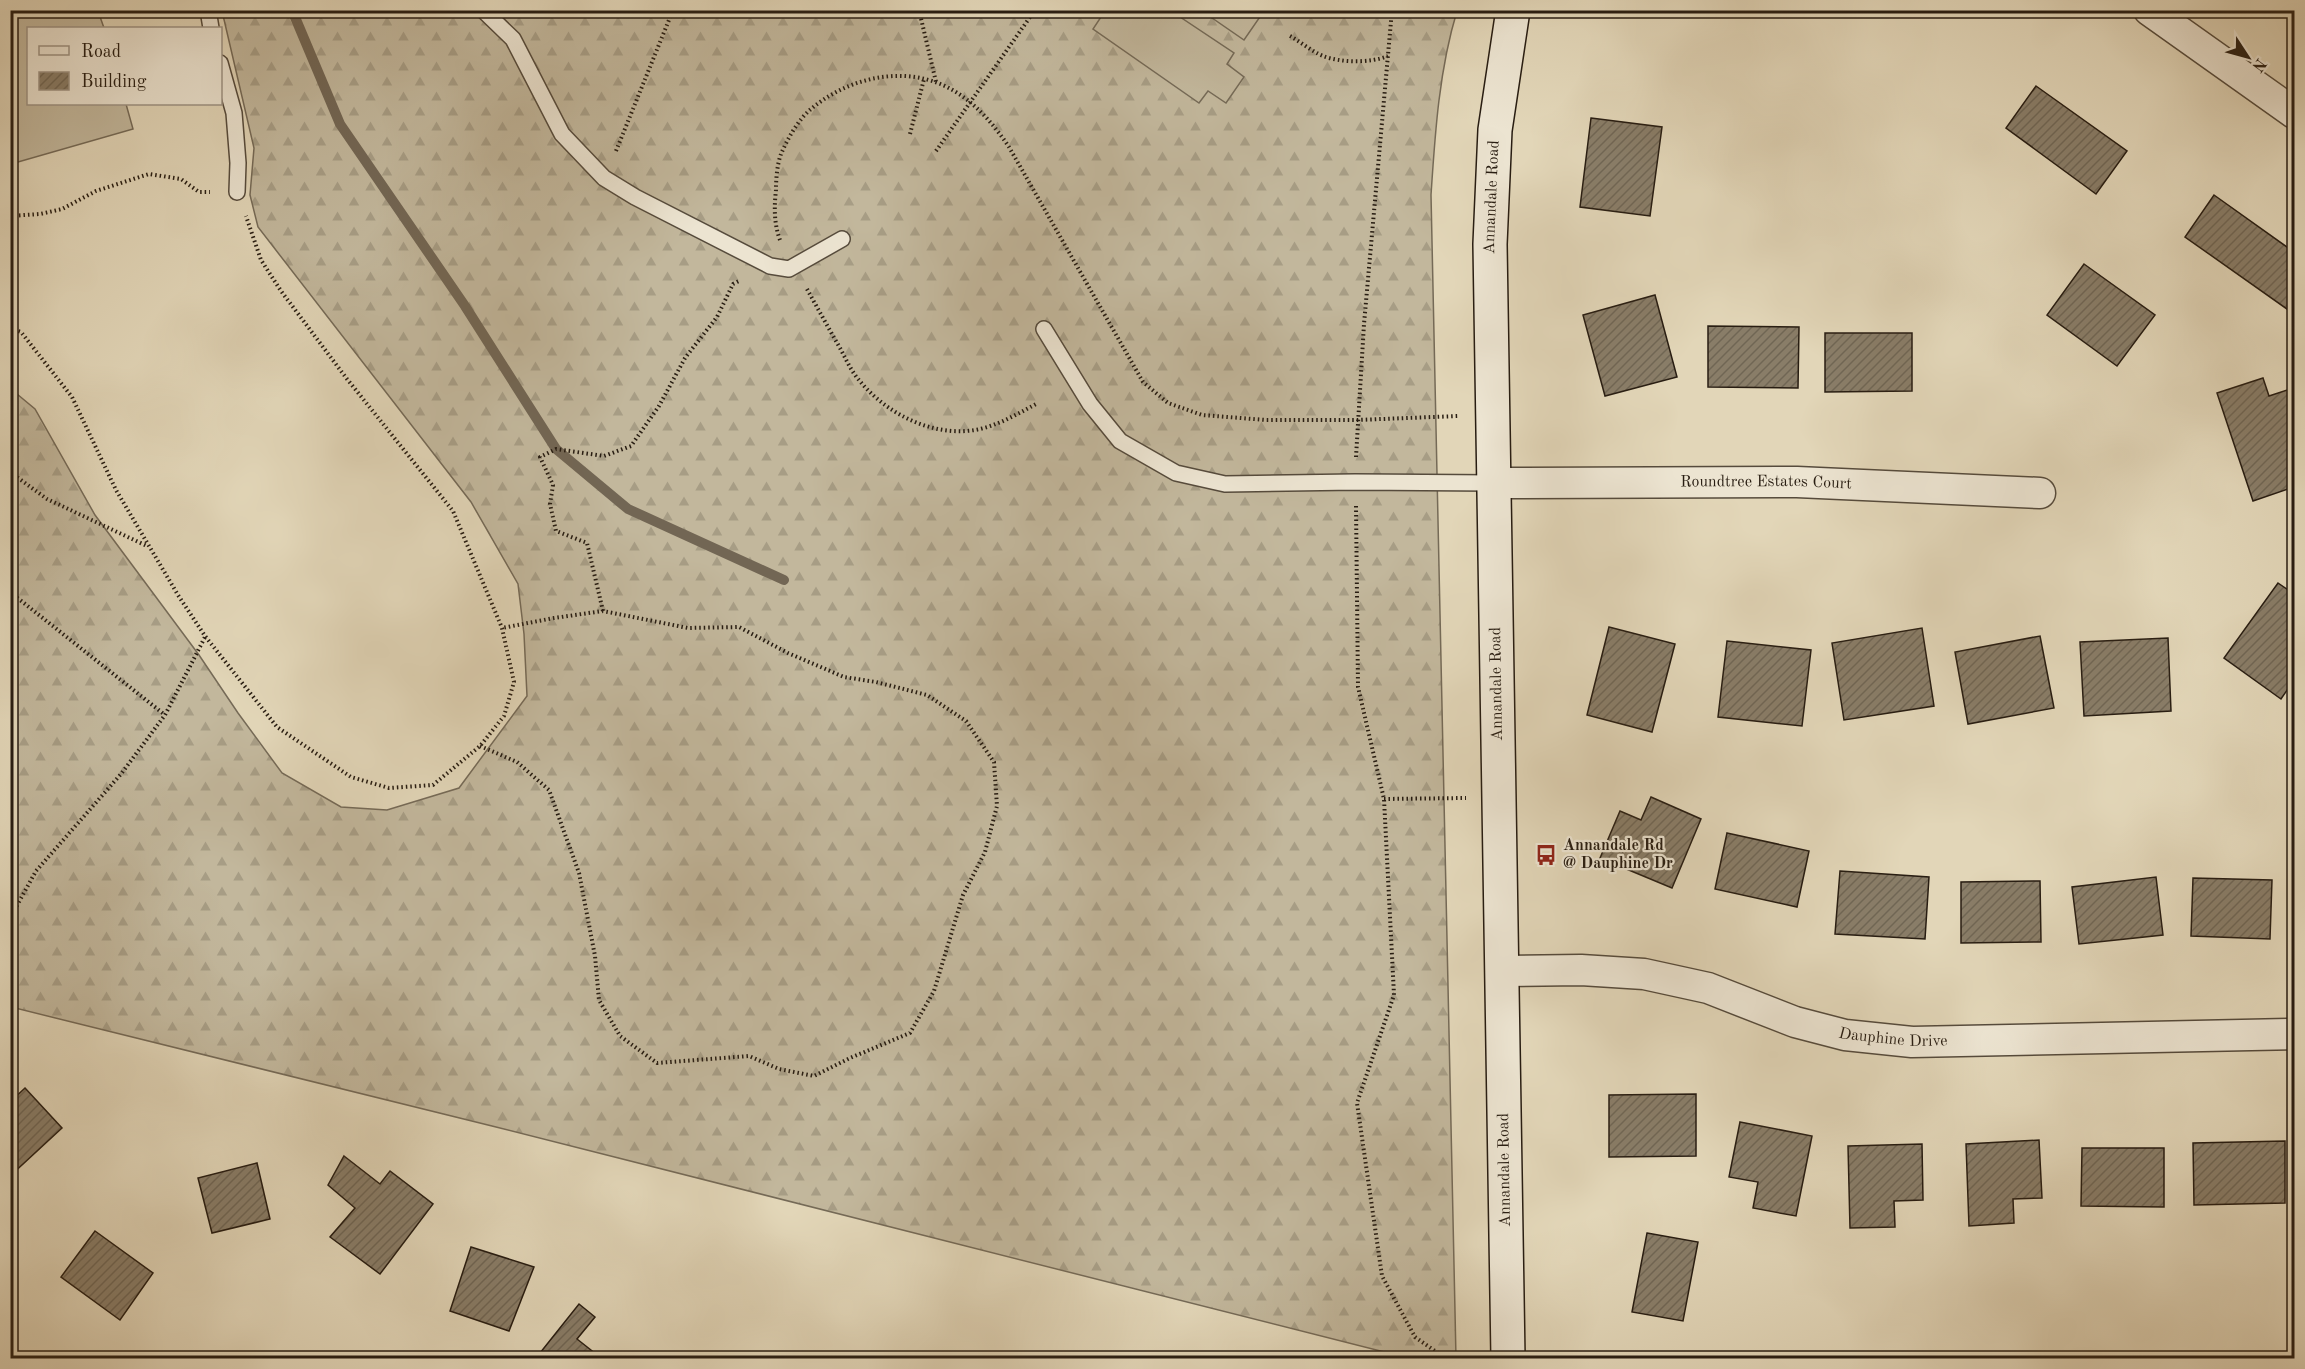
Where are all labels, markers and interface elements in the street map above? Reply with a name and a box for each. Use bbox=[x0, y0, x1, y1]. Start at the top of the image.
legend bbox=[27, 27, 222, 105]
north arrow bbox=[2218, 27, 2278, 87]
text: Road bbox=[81, 43, 121, 61]
text: N bbox=[2248, 55, 2269, 75]
text: Building bbox=[81, 73, 147, 91]
street label: Annandale Road bbox=[1482, 140, 1503, 254]
street label: Roundtree Estates Court bbox=[1680, 474, 1853, 492]
street label: Annandale Road bbox=[1488, 627, 1506, 741]
place label: Annandale Rd @ Dauphine Dr bbox=[1563, 838, 1673, 872]
bus stop icon: Annandale Rd @ Dauphine Dr bbox=[1534, 843, 1558, 867]
street label: Dauphine Drive bbox=[1837, 1026, 1948, 1050]
street label: Annandale Road bbox=[1496, 1113, 1514, 1227]

